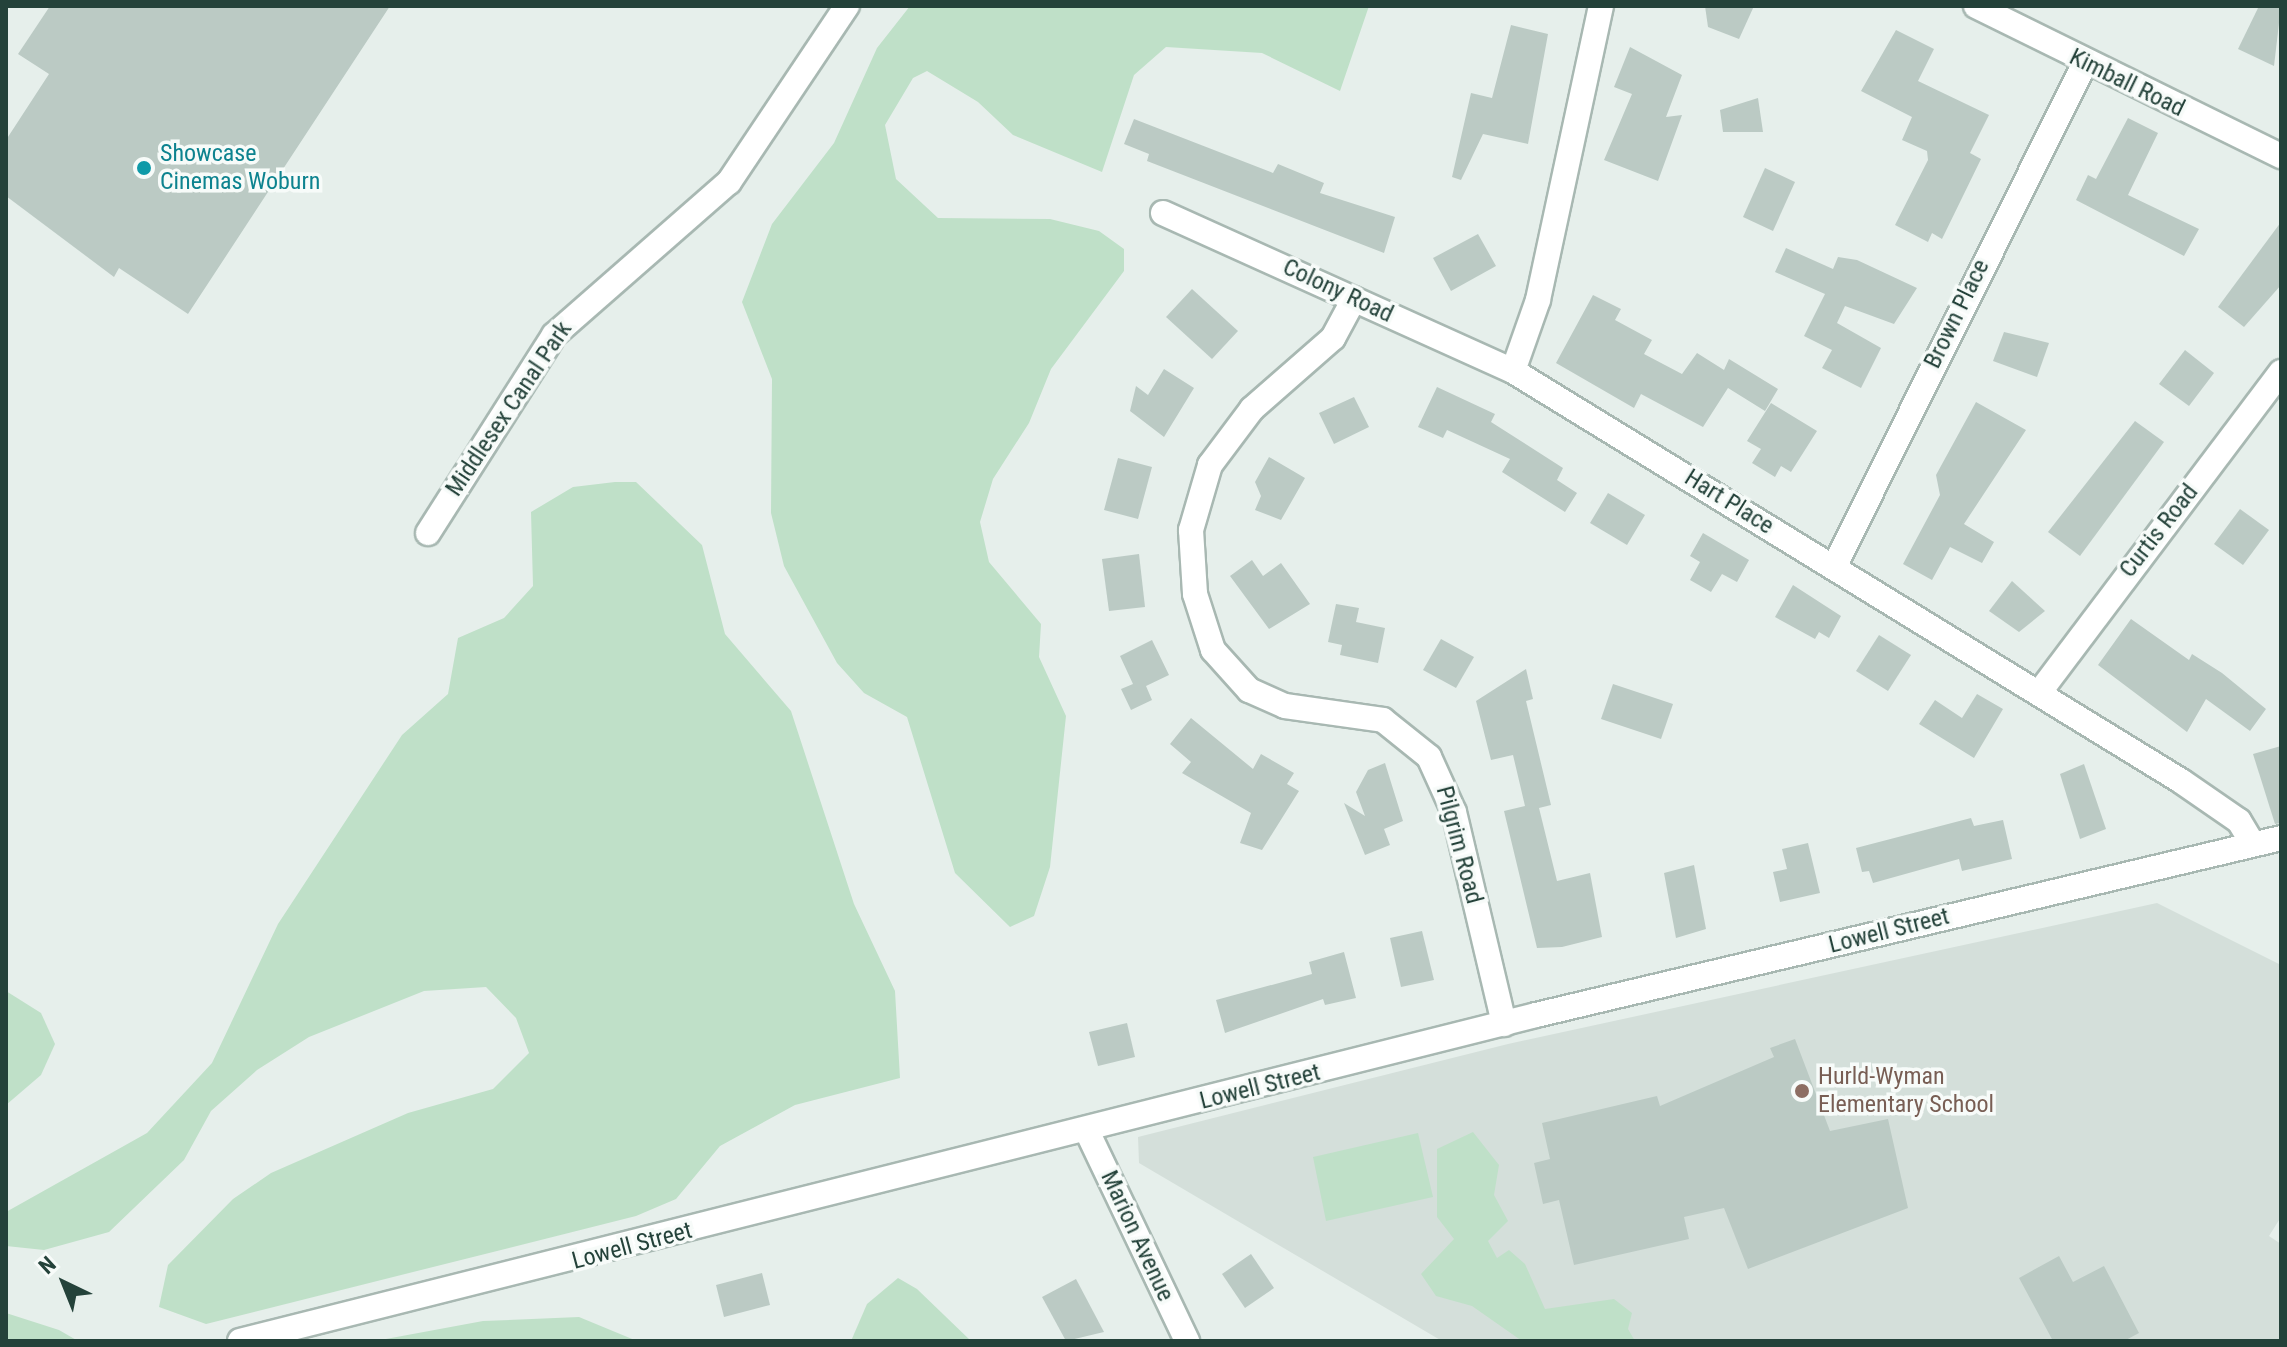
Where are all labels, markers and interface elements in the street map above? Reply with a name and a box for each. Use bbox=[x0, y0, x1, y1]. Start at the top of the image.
street label: Kimball Road bbox=[2065, 43, 2189, 123]
place label: Showcase Cinemas Woburn bbox=[160, 140, 320, 196]
marker: Showcase Cinemas Woburn bbox=[135, 159, 153, 177]
street label: Colony Road bbox=[1278, 253, 1398, 329]
street label: Brown Place bbox=[1918, 255, 1996, 373]
street label: Middlesex Canal Park bbox=[440, 316, 578, 502]
street label: Hart Place bbox=[1679, 463, 1779, 541]
street label: Curtis Road bbox=[2114, 479, 2204, 583]
street label: Pilgrim Road bbox=[1429, 783, 1489, 907]
street label: Lowell Street bbox=[1826, 902, 1952, 960]
street label: Lowell Street bbox=[1197, 1058, 1323, 1116]
place label: Hurld-Wyman Elementary School bbox=[1818, 1063, 1994, 1119]
marker: Hurld-Wyman Elementary School bbox=[1793, 1082, 1811, 1100]
street label: Marion Avenue bbox=[1094, 1166, 1180, 1306]
street label: Lowell Street bbox=[569, 1216, 695, 1276]
north arrow bbox=[24, 1243, 104, 1323]
text: N bbox=[34, 1251, 61, 1279]

